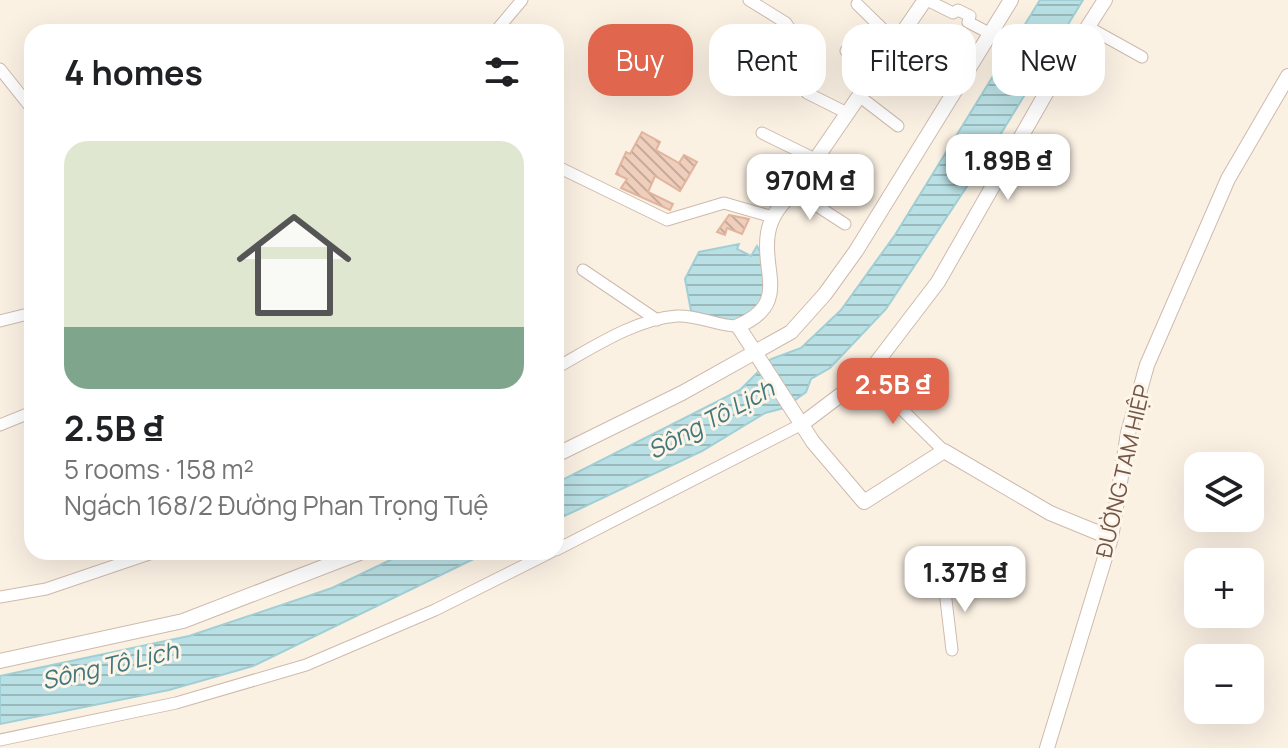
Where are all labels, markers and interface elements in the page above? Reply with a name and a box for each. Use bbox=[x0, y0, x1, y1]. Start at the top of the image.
chip: Buy bbox=[588, 24, 693, 96]
chip: Rent bbox=[709, 24, 826, 96]
chip: Filters bbox=[842, 24, 976, 96]
chip: New bbox=[992, 24, 1105, 96]
text: 4 homes bbox=[64, 49, 203, 95]
icon: filters bbox=[480, 50, 524, 94]
pin: 1.89B ₫ bbox=[934, 134, 1082, 202]
text: 1.89B ₫ bbox=[964, 142, 1052, 178]
pin: 970M ₫ bbox=[745, 154, 875, 222]
text: 970M ₫ bbox=[765, 162, 855, 198]
icon: home bbox=[222, 193, 366, 337]
pin: 2.5B ₫ bbox=[828, 358, 958, 426]
text: 2.5B ₫ bbox=[855, 366, 931, 402]
water label: Sông Tô Lịch bbox=[641, 371, 780, 466]
street label: ĐƯỜNG TAM HIỆP bbox=[1089, 382, 1157, 560]
text: 2.5B ₫ bbox=[64, 405, 164, 451]
text: 5 rooms · 158 m² bbox=[64, 451, 254, 487]
map controls bbox=[1184, 452, 1264, 724]
button: layers bbox=[1184, 452, 1264, 532]
text: Ngách 168/2 Đường Phan Trọng Tuệ bbox=[64, 487, 489, 523]
pin: 1.37B ₫ bbox=[891, 546, 1039, 614]
button: + bbox=[1184, 548, 1264, 628]
text: 1.37B ₫ bbox=[923, 554, 1007, 590]
water label: Sông Tô Lịch bbox=[38, 633, 182, 696]
button: − bbox=[1184, 644, 1264, 724]

